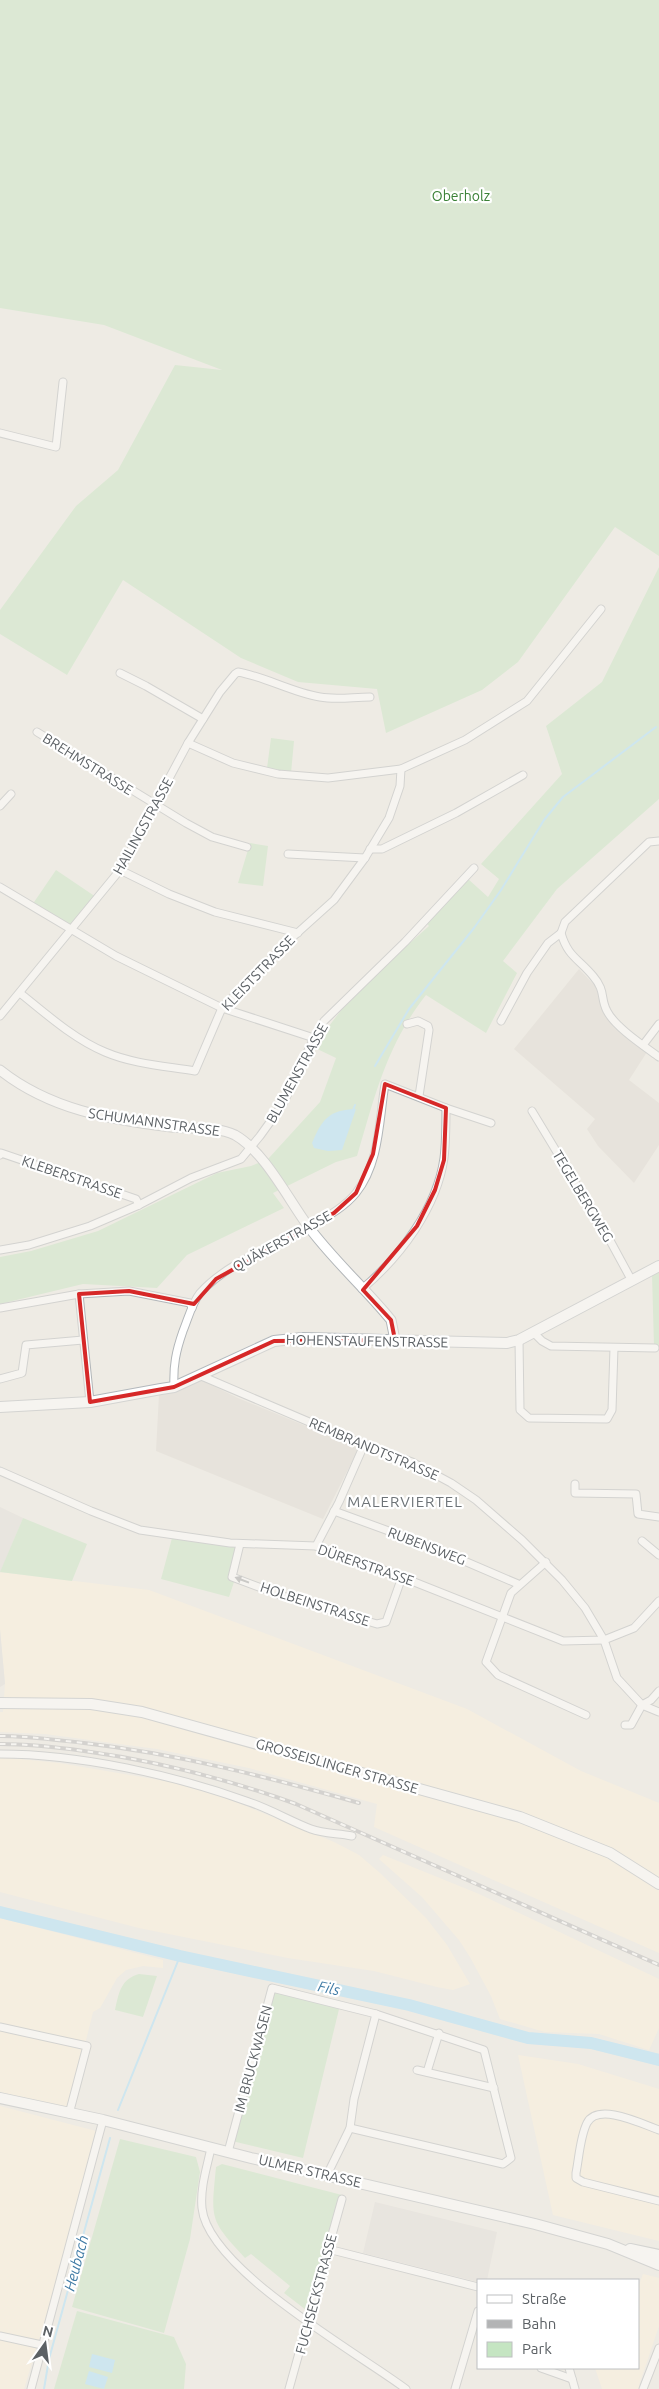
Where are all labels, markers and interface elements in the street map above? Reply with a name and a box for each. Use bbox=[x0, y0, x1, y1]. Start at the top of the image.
park label: Oberholz bbox=[432, 188, 490, 204]
street label: BREHMSTRASSE bbox=[40, 730, 136, 798]
street label: HAILINGSTRASSE bbox=[110, 775, 176, 877]
street label: KLEISTSTRASSE bbox=[218, 932, 298, 1014]
street label: BLUMENSTRASSE bbox=[263, 1020, 331, 1126]
street label: SCHUMANNSTRASSE bbox=[87, 1105, 221, 1139]
street label: TEGELBERGWEG bbox=[549, 1147, 617, 1245]
street label: KLEBERSTRASSE bbox=[20, 1152, 124, 1202]
street label: QUÄKERSTRASSE bbox=[230, 1207, 334, 1275]
street label: HOHENSTAUFENSTRASSE bbox=[286, 1332, 449, 1350]
street label: REMBRANDTSTRASSE bbox=[307, 1414, 441, 1484]
district label: MALERVIERTEL bbox=[347, 1493, 463, 1510]
street label: RUBENSWEG bbox=[386, 1524, 468, 1568]
street label: DÜRERSTRASSE bbox=[316, 1540, 417, 1589]
one-way arrow bbox=[234, 1576, 249, 1583]
street label: HOLBEINSTRASSE bbox=[258, 1579, 372, 1629]
street label: GROSSEISLINGER STRASSE bbox=[254, 1735, 420, 1797]
water label: Fils bbox=[316, 1977, 342, 1999]
street label: IM BRUCKWASEN bbox=[231, 2003, 275, 2115]
street label: ULMER STRASSE bbox=[257, 2151, 363, 2191]
street label: FUCHSECKSTRASSE bbox=[292, 2232, 340, 2356]
water label: Heubach bbox=[60, 2233, 92, 2293]
legend bbox=[477, 2279, 639, 2369]
text: Straße bbox=[522, 2290, 566, 2307]
text: Bahn bbox=[522, 2315, 556, 2332]
north arrow bbox=[20, 2319, 70, 2369]
text: N bbox=[41, 2322, 55, 2340]
text: Park bbox=[522, 2340, 552, 2357]

